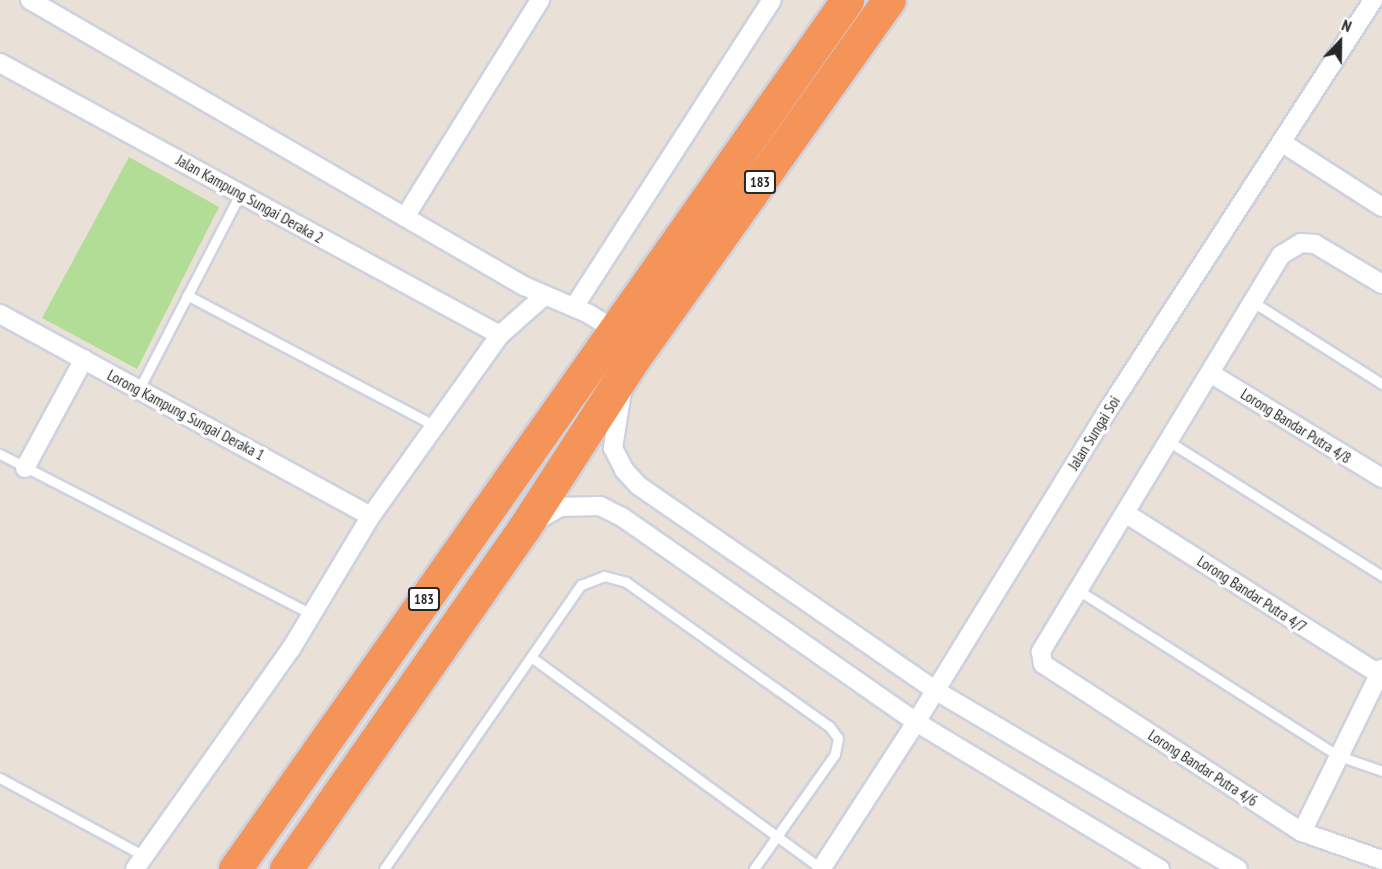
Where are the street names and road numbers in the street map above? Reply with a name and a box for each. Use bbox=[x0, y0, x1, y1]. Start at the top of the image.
street label: Jalan Kampung Sungai Deraka 2 bbox=[173, 151, 327, 247]
road number: 183 bbox=[744, 171, 777, 193]
street label: Lorong Kampung Sungai Deraka 1 bbox=[104, 366, 268, 464]
street label: Lorong Bandar Putra 4/8 bbox=[1238, 385, 1354, 467]
street label: Jalan Sungai Soi bbox=[1064, 393, 1124, 473]
street label: Lorong Bandar Putra 4/7 bbox=[1194, 552, 1310, 636]
road number: 183 bbox=[408, 588, 440, 610]
street label: Lorong Bandar Putra 4/6 bbox=[1145, 726, 1261, 810]

